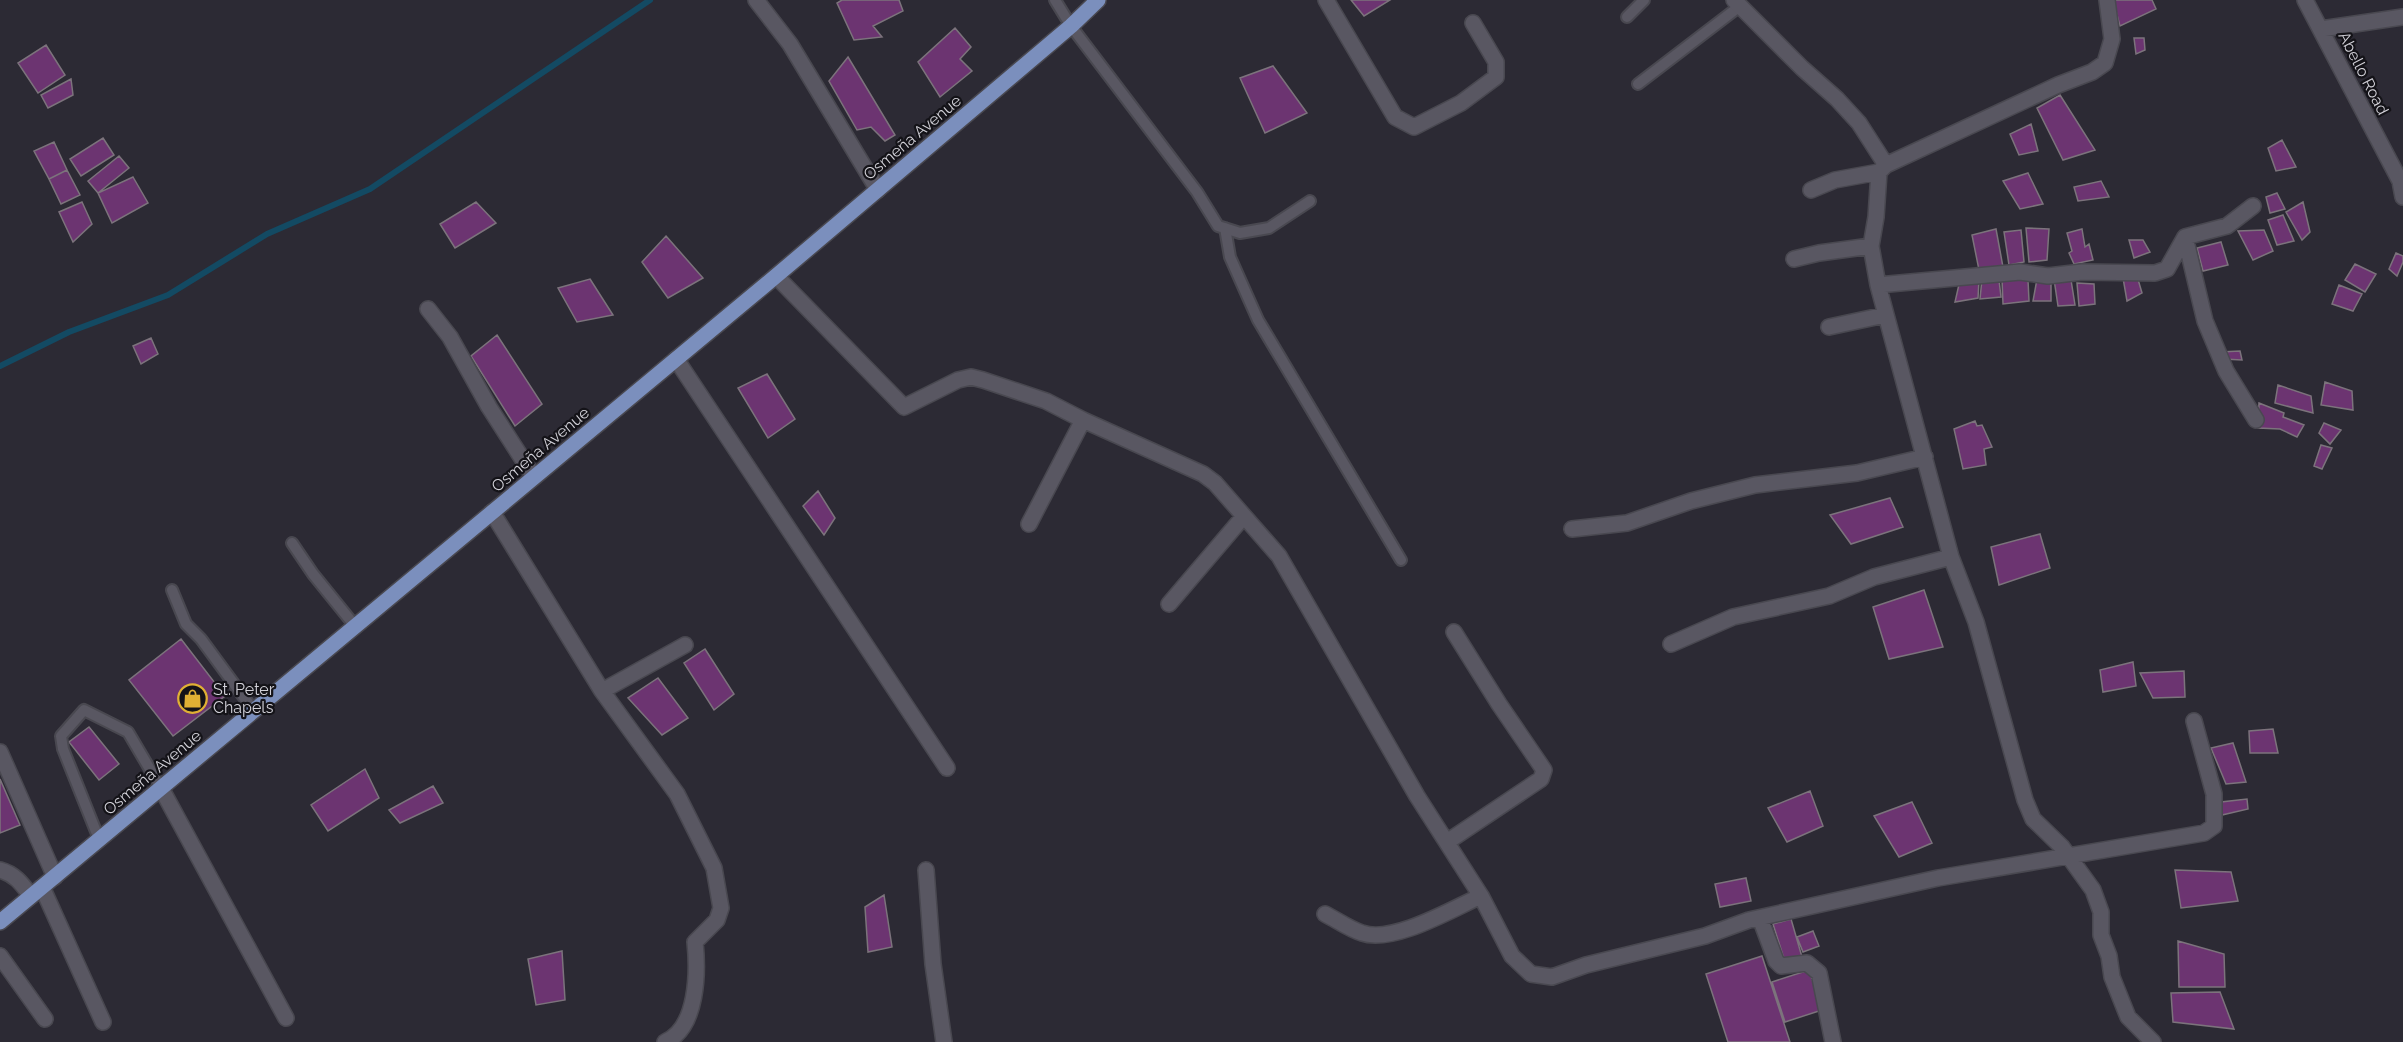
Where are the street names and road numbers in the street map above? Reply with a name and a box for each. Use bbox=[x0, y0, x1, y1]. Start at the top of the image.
street label: Abello Road bbox=[2334, 28, 2393, 118]
street label: Osmeña Avenue bbox=[860, 91, 965, 184]
street label: Osmeña Avenue bbox=[488, 403, 593, 496]
street label: Osmeña Avenue bbox=[100, 726, 205, 819]

